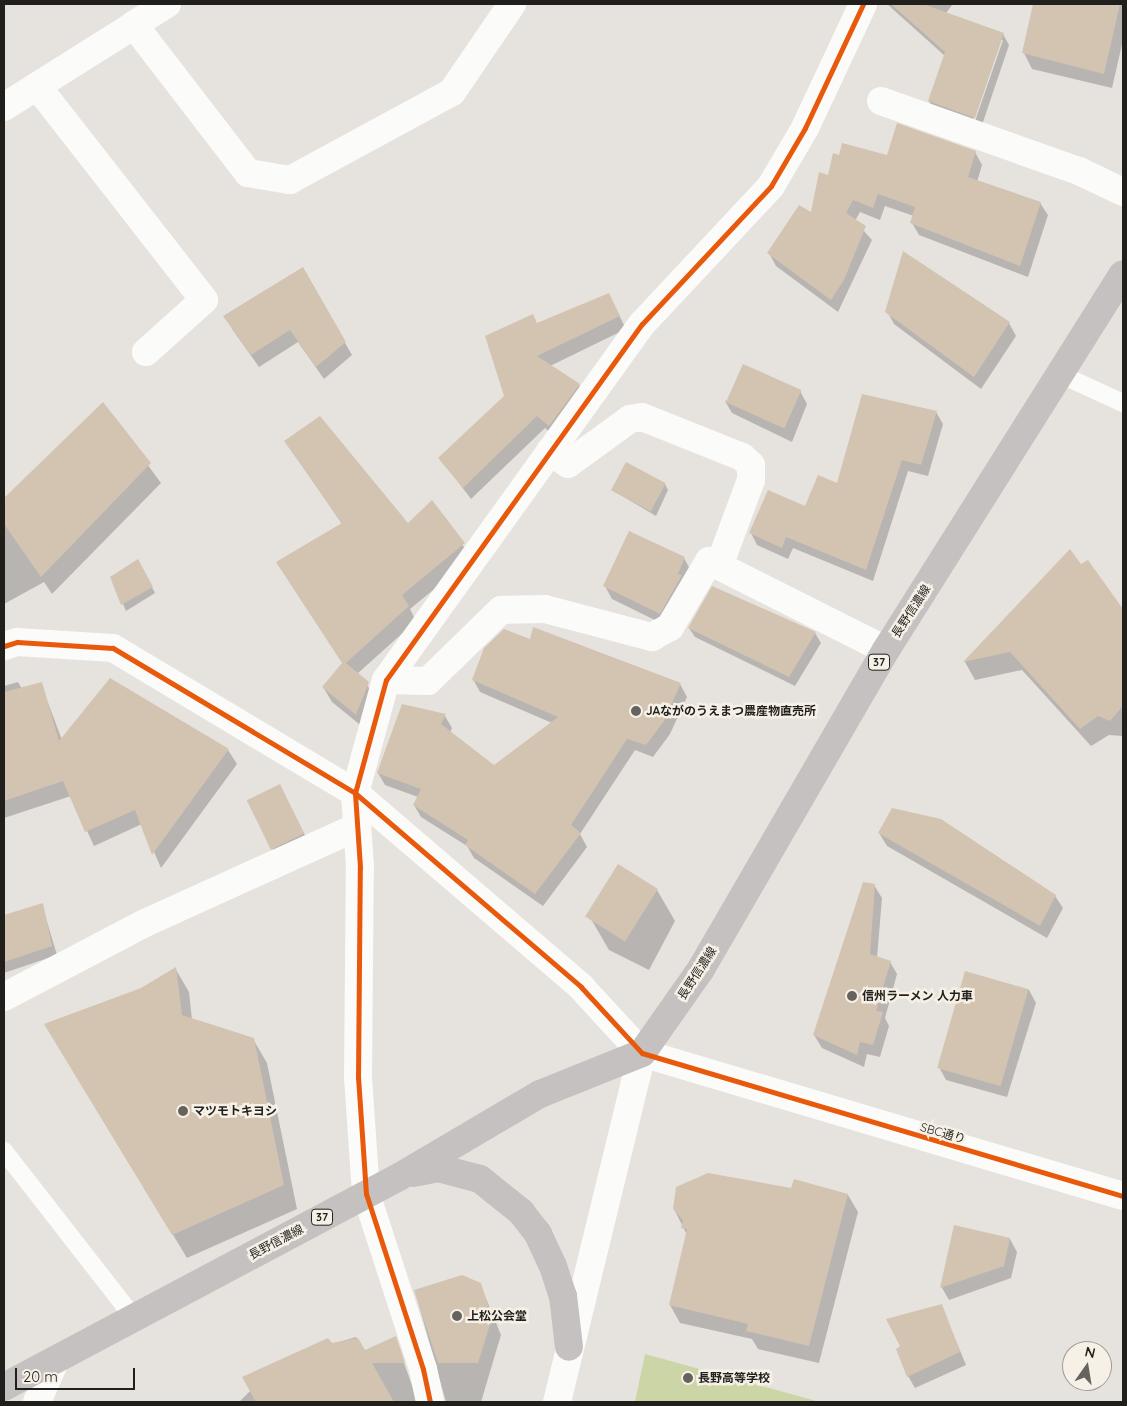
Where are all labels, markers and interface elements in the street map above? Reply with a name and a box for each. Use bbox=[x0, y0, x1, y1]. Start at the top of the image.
street label: 長野信濃線 bbox=[889, 582, 933, 640]
road number: 37 bbox=[868, 654, 890, 670]
place label: JAながのうえまつ農産物直売所 bbox=[646, 704, 816, 718]
marker: JAながのうえまつ農産物直売所 bbox=[630, 705, 642, 717]
street label: 長野信濃線 bbox=[675, 944, 719, 1002]
place label: 信州ラーメン 人力車 bbox=[862, 989, 973, 1003]
marker: 信州ラーメン 人力車 bbox=[846, 990, 858, 1002]
place label: マツモトキヨシ bbox=[193, 1104, 277, 1118]
marker: マツモトキヨシ bbox=[177, 1105, 189, 1117]
street label: SBC通り bbox=[919, 1120, 967, 1146]
road number: 37 bbox=[311, 1208, 333, 1226]
street label: 長野信濃線 bbox=[246, 1222, 306, 1262]
place label: 上松公会堂 bbox=[467, 1309, 527, 1323]
marker: 上松公会堂 bbox=[451, 1310, 463, 1322]
north arrow bbox=[1062, 1341, 1112, 1391]
text: N bbox=[1083, 1342, 1097, 1362]
scale bar bbox=[18, 1358, 138, 1390]
text: 20 m bbox=[23, 1367, 58, 1386]
place label: 長野高等学校 bbox=[698, 1371, 770, 1385]
marker: 長野高等学校 bbox=[682, 1372, 694, 1384]

